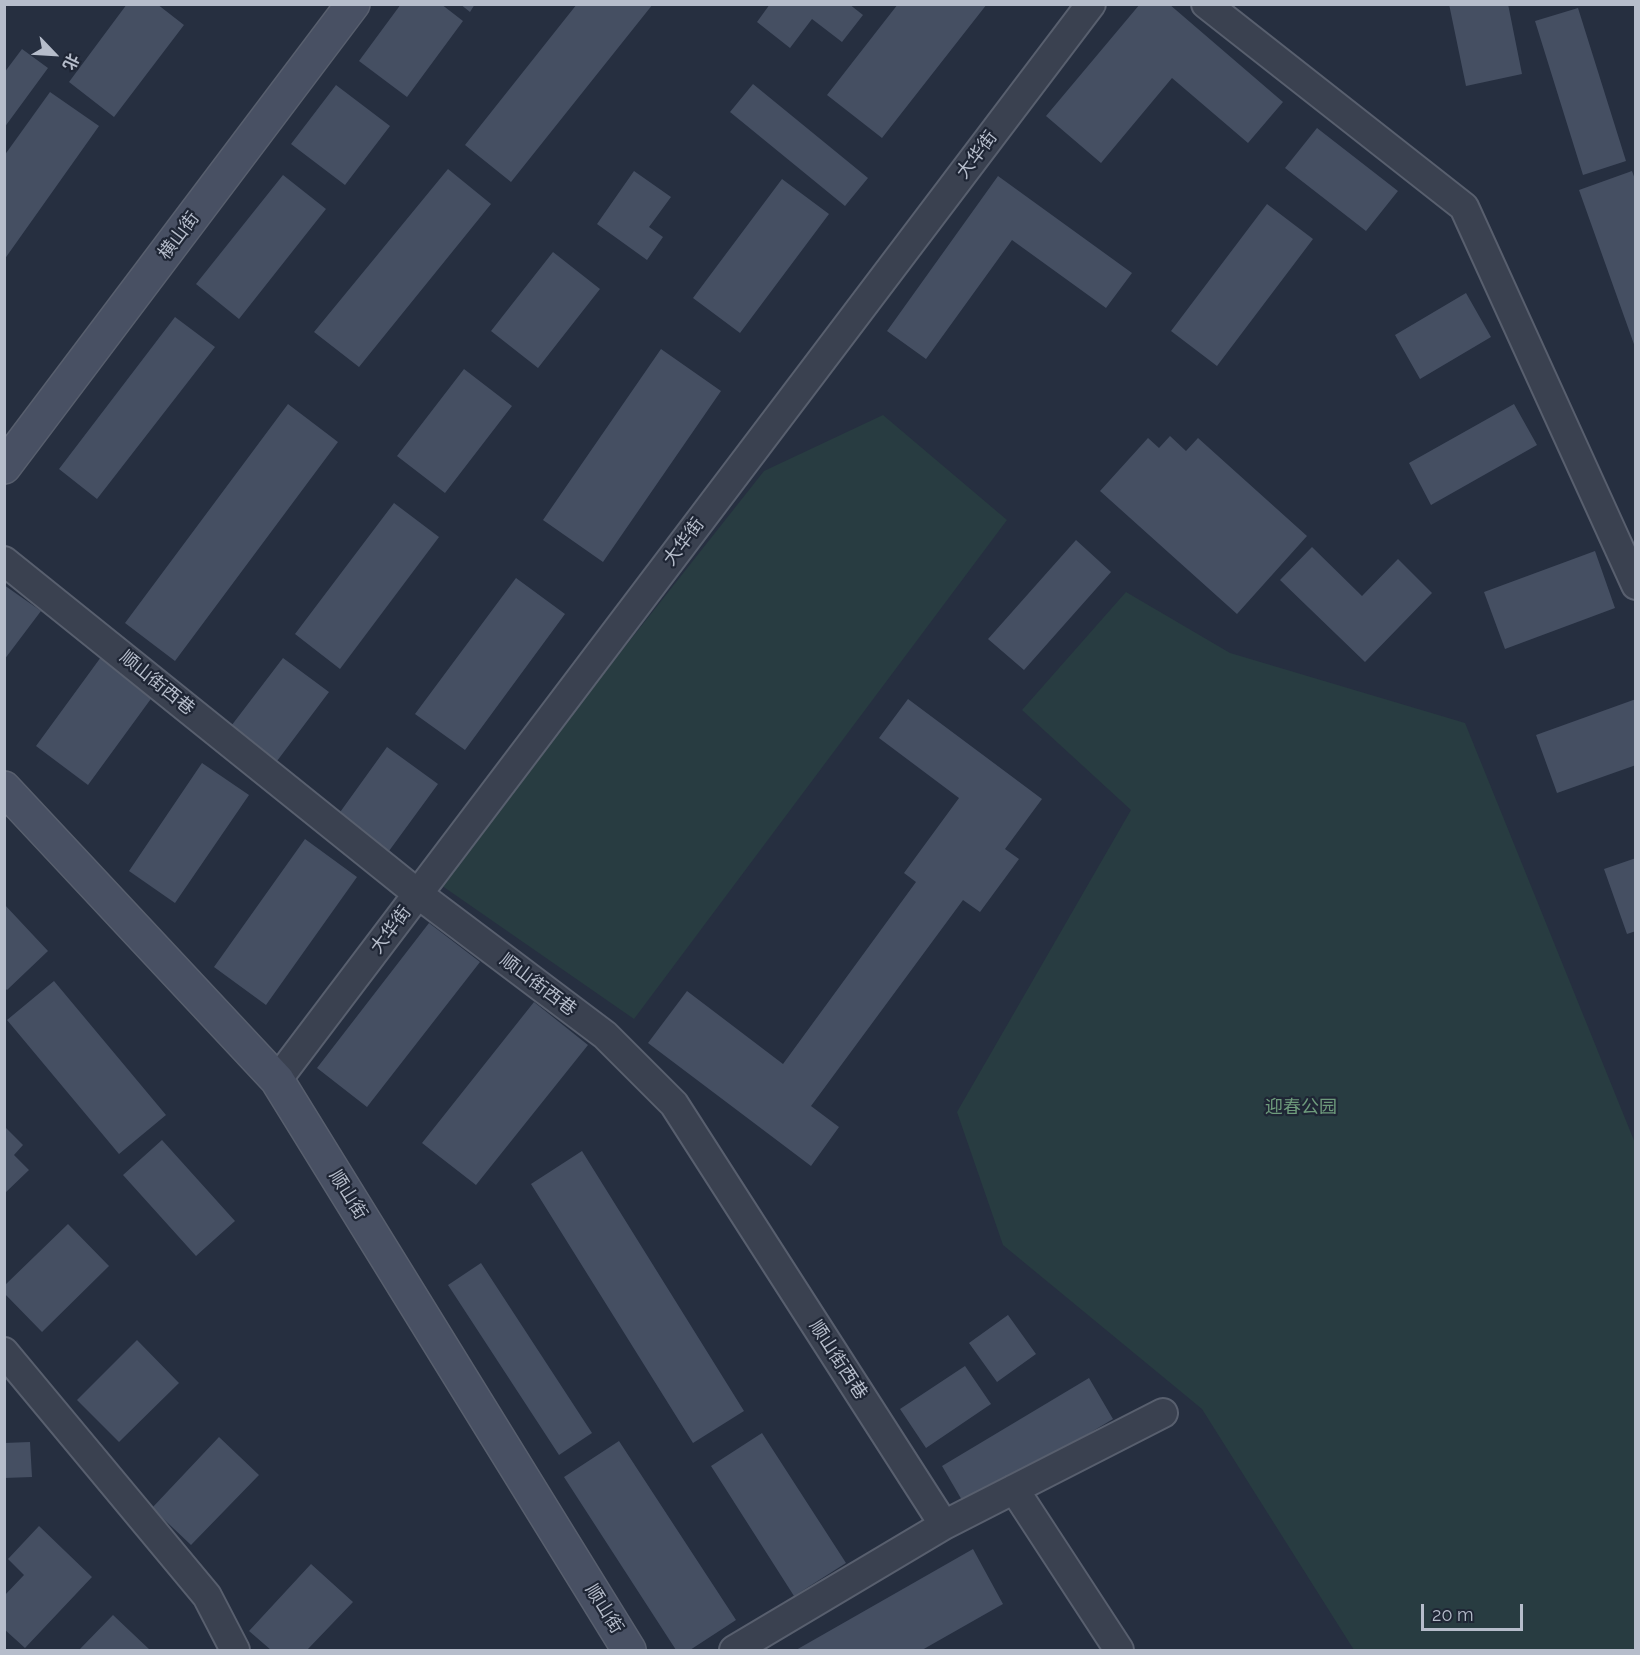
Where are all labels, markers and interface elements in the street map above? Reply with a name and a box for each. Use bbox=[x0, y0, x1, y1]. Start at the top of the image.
north arrow bbox=[24, 24, 84, 84]
text: 北 bbox=[59, 51, 83, 73]
street label: 大华街 bbox=[952, 127, 1002, 183]
street label: 横山街 bbox=[154, 208, 204, 264]
street label: 大华街 bbox=[659, 514, 709, 570]
street label: 顺山街西巷 bbox=[115, 646, 199, 720]
street label: 大华街 bbox=[366, 902, 416, 958]
street label: 顺山街西巷 bbox=[496, 949, 580, 1021]
park label: 迎春公园 bbox=[1265, 1097, 1337, 1119]
street label: 顺山街 bbox=[325, 1166, 371, 1224]
street label: 顺山街西巷 bbox=[804, 1316, 872, 1404]
street label: 顺山街 bbox=[581, 1580, 627, 1638]
scale bar bbox=[1424, 1592, 1526, 1630]
text: 20 m bbox=[1432, 1604, 1474, 1625]

